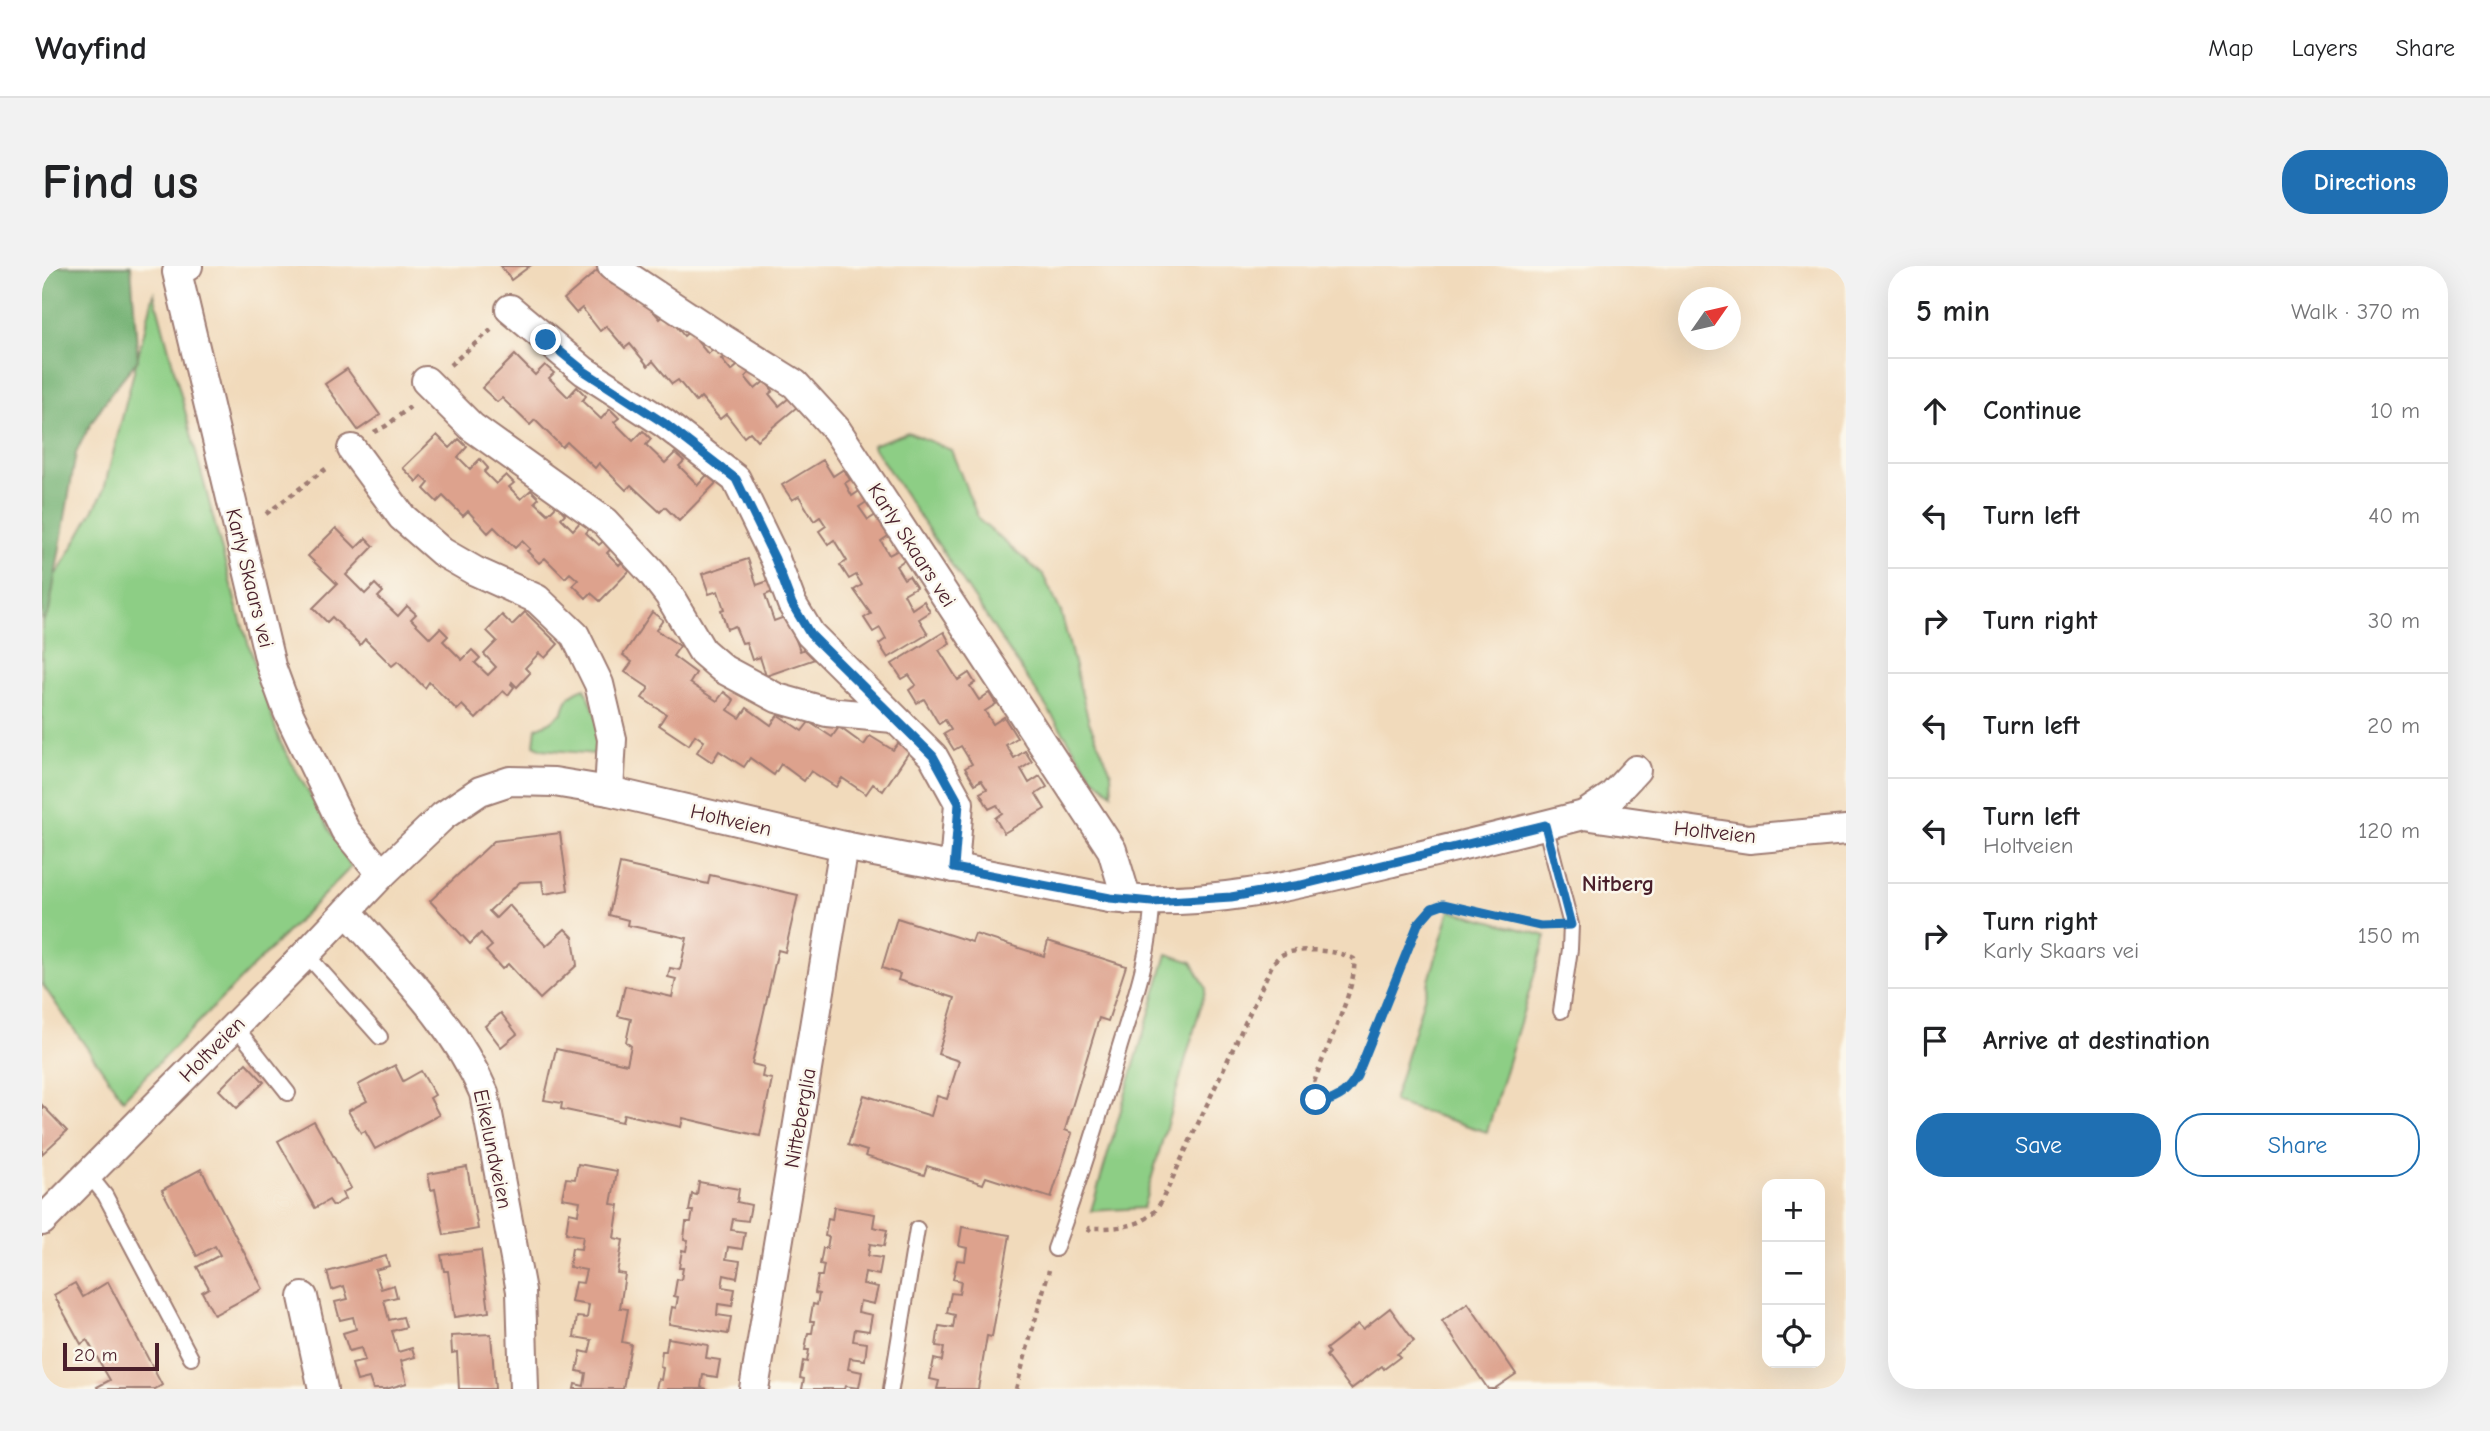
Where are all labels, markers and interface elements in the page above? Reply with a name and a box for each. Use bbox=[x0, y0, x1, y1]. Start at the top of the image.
text: Wayfind bbox=[35, 29, 147, 67]
text: Map bbox=[2208, 34, 2254, 62]
text: Layers bbox=[2292, 34, 2357, 62]
text: Share bbox=[2395, 34, 2455, 62]
button: Directions bbox=[2282, 150, 2448, 214]
text: Find us bbox=[42, 154, 198, 210]
north arrow bbox=[1678, 287, 1741, 350]
text: 5 min bbox=[1916, 294, 1990, 329]
text: Walk · 370 m bbox=[2291, 298, 2420, 325]
route end bbox=[530, 324, 561, 355]
icon: ahead bbox=[1916, 392, 1954, 430]
text: Continue bbox=[1983, 396, 2081, 426]
text: 10 m bbox=[2370, 397, 2420, 424]
street label: Karly Skaars vei bbox=[863, 479, 961, 611]
icon: left bbox=[1916, 497, 1954, 535]
text: Turn left bbox=[1983, 501, 2080, 531]
text: 40 m bbox=[2368, 502, 2420, 529]
street label: Karly Skaars vei bbox=[221, 506, 279, 650]
icon: right bbox=[1916, 602, 1954, 640]
text: Turn right bbox=[1983, 606, 2097, 636]
text: 30 m bbox=[2368, 607, 2420, 634]
icon: left bbox=[1916, 707, 1954, 745]
text: Turn left bbox=[1983, 711, 2080, 741]
text: 20 m bbox=[2367, 712, 2420, 739]
street label: Holtveien bbox=[688, 799, 774, 841]
text: Turn left bbox=[1983, 802, 2080, 832]
icon: left bbox=[1916, 812, 1954, 850]
street label: Holtveien bbox=[1673, 816, 1757, 848]
text: 120 m bbox=[2358, 817, 2420, 844]
text: Holtveien bbox=[1983, 832, 2074, 859]
district label: Nitberg bbox=[1582, 870, 1654, 897]
text: Turn right bbox=[1983, 907, 2097, 937]
icon: right bbox=[1916, 917, 1954, 955]
text: 150 m bbox=[2358, 922, 2420, 949]
text: Karly Skaars vei bbox=[1983, 937, 2139, 964]
street label: Holtveien bbox=[174, 1011, 250, 1087]
icon: arrive bbox=[1916, 1022, 1954, 1060]
text: Arrive at destination bbox=[1983, 1026, 2210, 1056]
street label: Nitteberglia bbox=[779, 1066, 821, 1170]
route start bbox=[1300, 1084, 1331, 1115]
street label: Eikelundveien bbox=[469, 1087, 517, 1211]
button: Save bbox=[1916, 1113, 2161, 1177]
button: Share bbox=[2175, 1113, 2420, 1177]
map controls bbox=[1762, 1179, 1825, 1368]
button: + bbox=[1762, 1179, 1825, 1242]
button: − bbox=[1762, 1242, 1825, 1305]
button: locate bbox=[1762, 1305, 1825, 1368]
scale bar bbox=[63, 1340, 159, 1372]
text: 20 m bbox=[74, 1344, 118, 1366]

